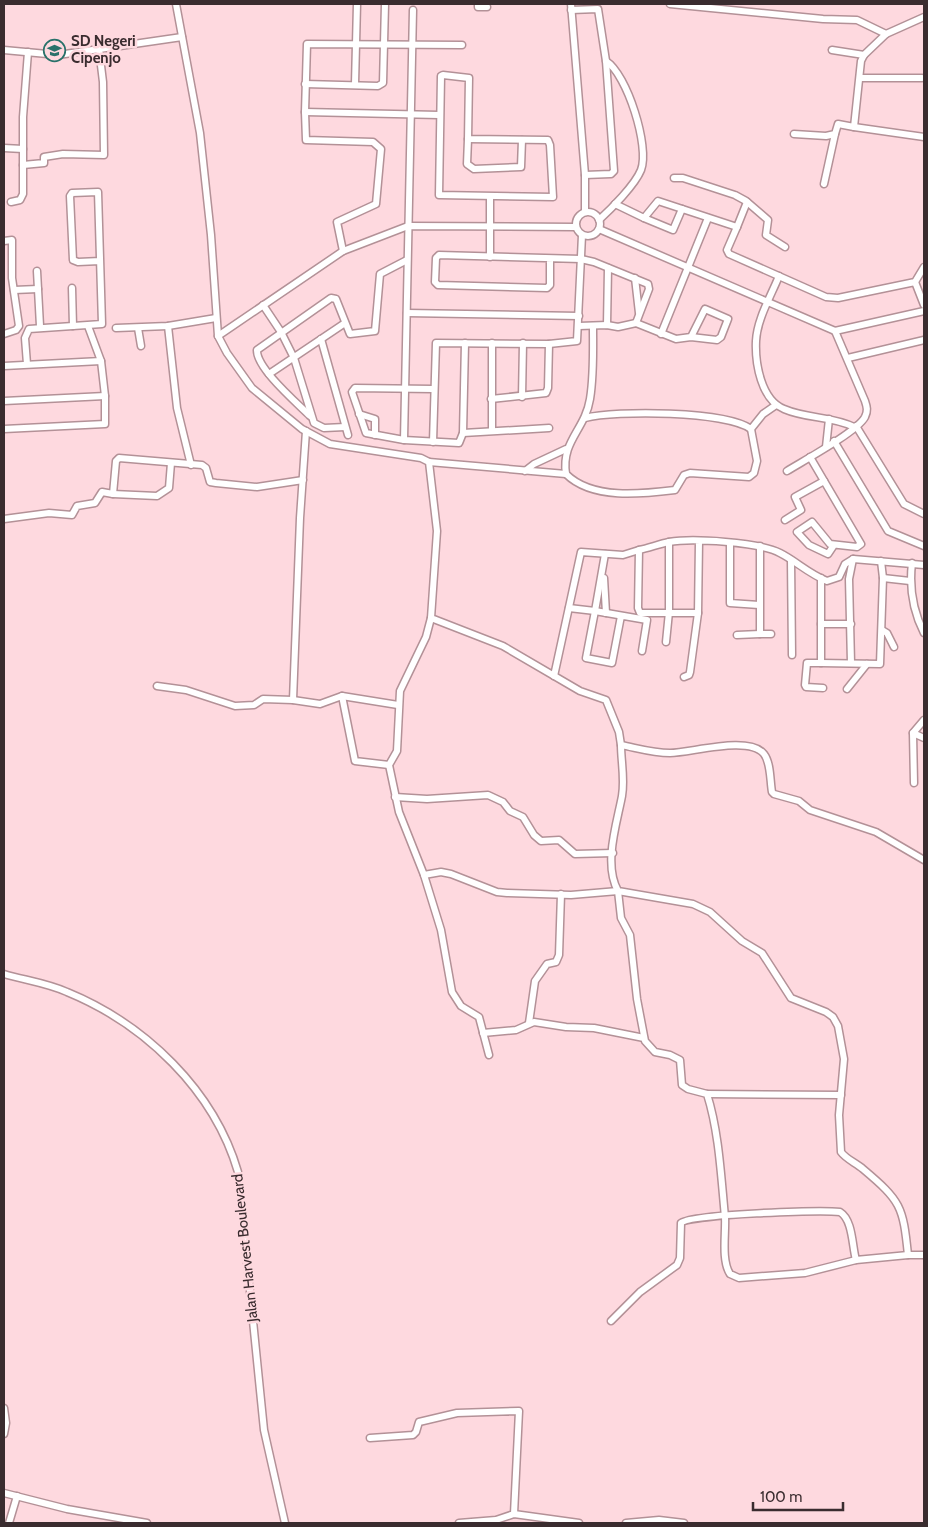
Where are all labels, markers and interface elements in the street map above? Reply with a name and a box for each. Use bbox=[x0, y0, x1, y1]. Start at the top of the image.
place label: SD Negeri Cipenjo bbox=[71, 32, 136, 67]
school or university icon: SD Negeri Cipenjo bbox=[43, 38, 67, 62]
street label: Jalan Harvest Boulevard bbox=[228, 1173, 262, 1324]
scale bar bbox=[753, 1480, 843, 1512]
text: 100 m bbox=[760, 1488, 802, 1506]

